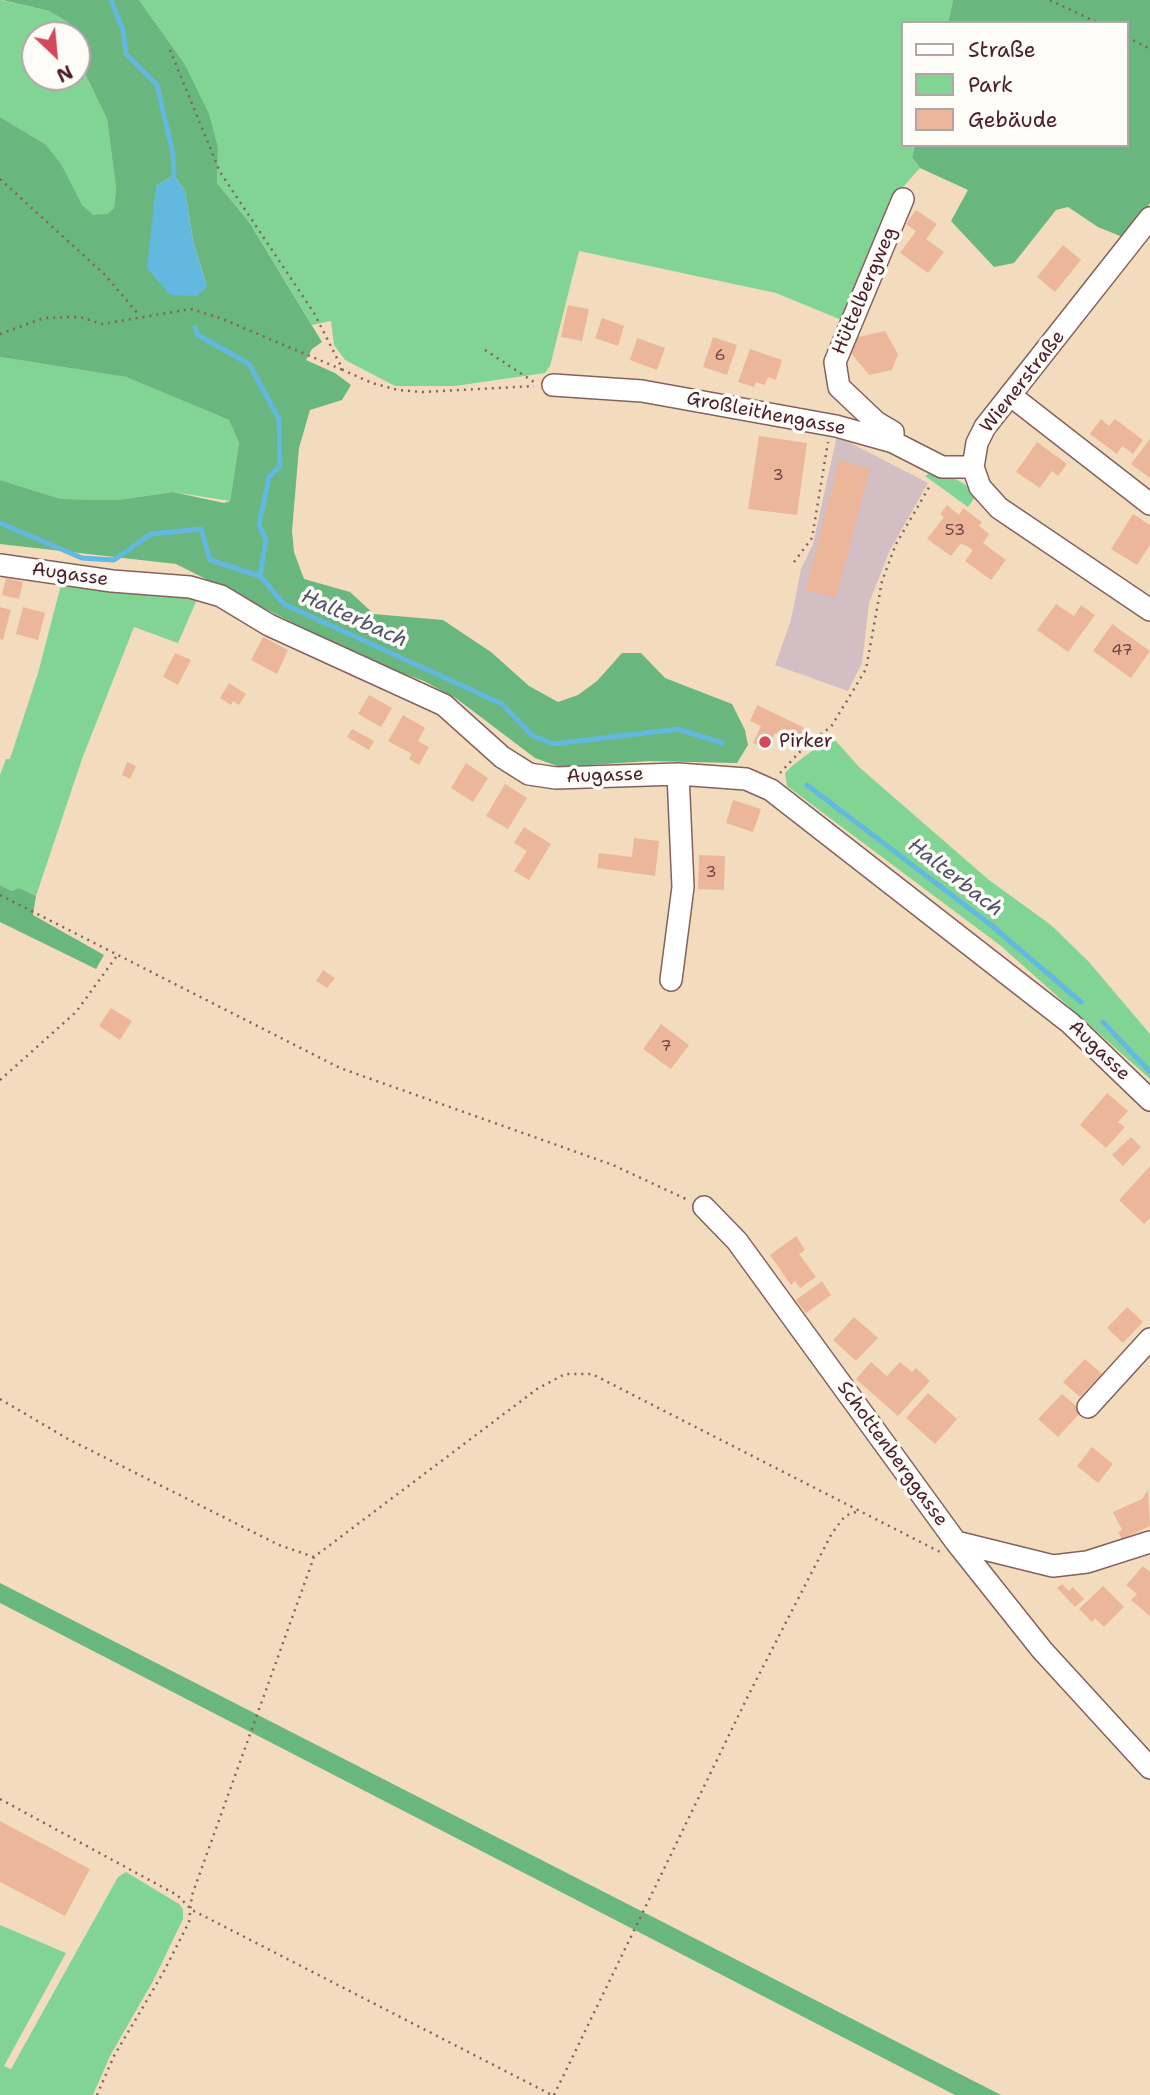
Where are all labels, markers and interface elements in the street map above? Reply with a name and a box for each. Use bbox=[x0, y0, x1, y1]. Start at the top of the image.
north arrow bbox=[21, 21, 91, 91]
legend bbox=[902, 21, 1129, 147]
text: Straße bbox=[968, 36, 1036, 64]
text: N bbox=[52, 59, 77, 88]
text: Park bbox=[968, 71, 1013, 99]
text: Gebäude bbox=[968, 106, 1058, 134]
street label: Hüttelbergweg bbox=[828, 224, 902, 358]
street label: Wienerstraße bbox=[976, 326, 1070, 438]
house number: 6 bbox=[714, 346, 726, 366]
street label: Großleithengasse bbox=[684, 387, 848, 441]
house number: 3 bbox=[772, 466, 784, 486]
house number: 53 bbox=[945, 521, 965, 541]
street label: Augasse bbox=[30, 558, 110, 592]
water label: Halterbach bbox=[297, 584, 411, 654]
house number: 47 bbox=[1111, 641, 1133, 661]
place label: Pirker bbox=[779, 731, 833, 753]
marker: Pirker bbox=[757, 734, 773, 750]
street label: Augasse bbox=[566, 763, 644, 789]
water label: Halterbach bbox=[903, 833, 1007, 923]
house number: 3 bbox=[705, 863, 717, 883]
street label: Augasse bbox=[1063, 1016, 1135, 1086]
house number: 7 bbox=[660, 1037, 672, 1057]
street label: Schottenberggasse bbox=[832, 1377, 952, 1531]

